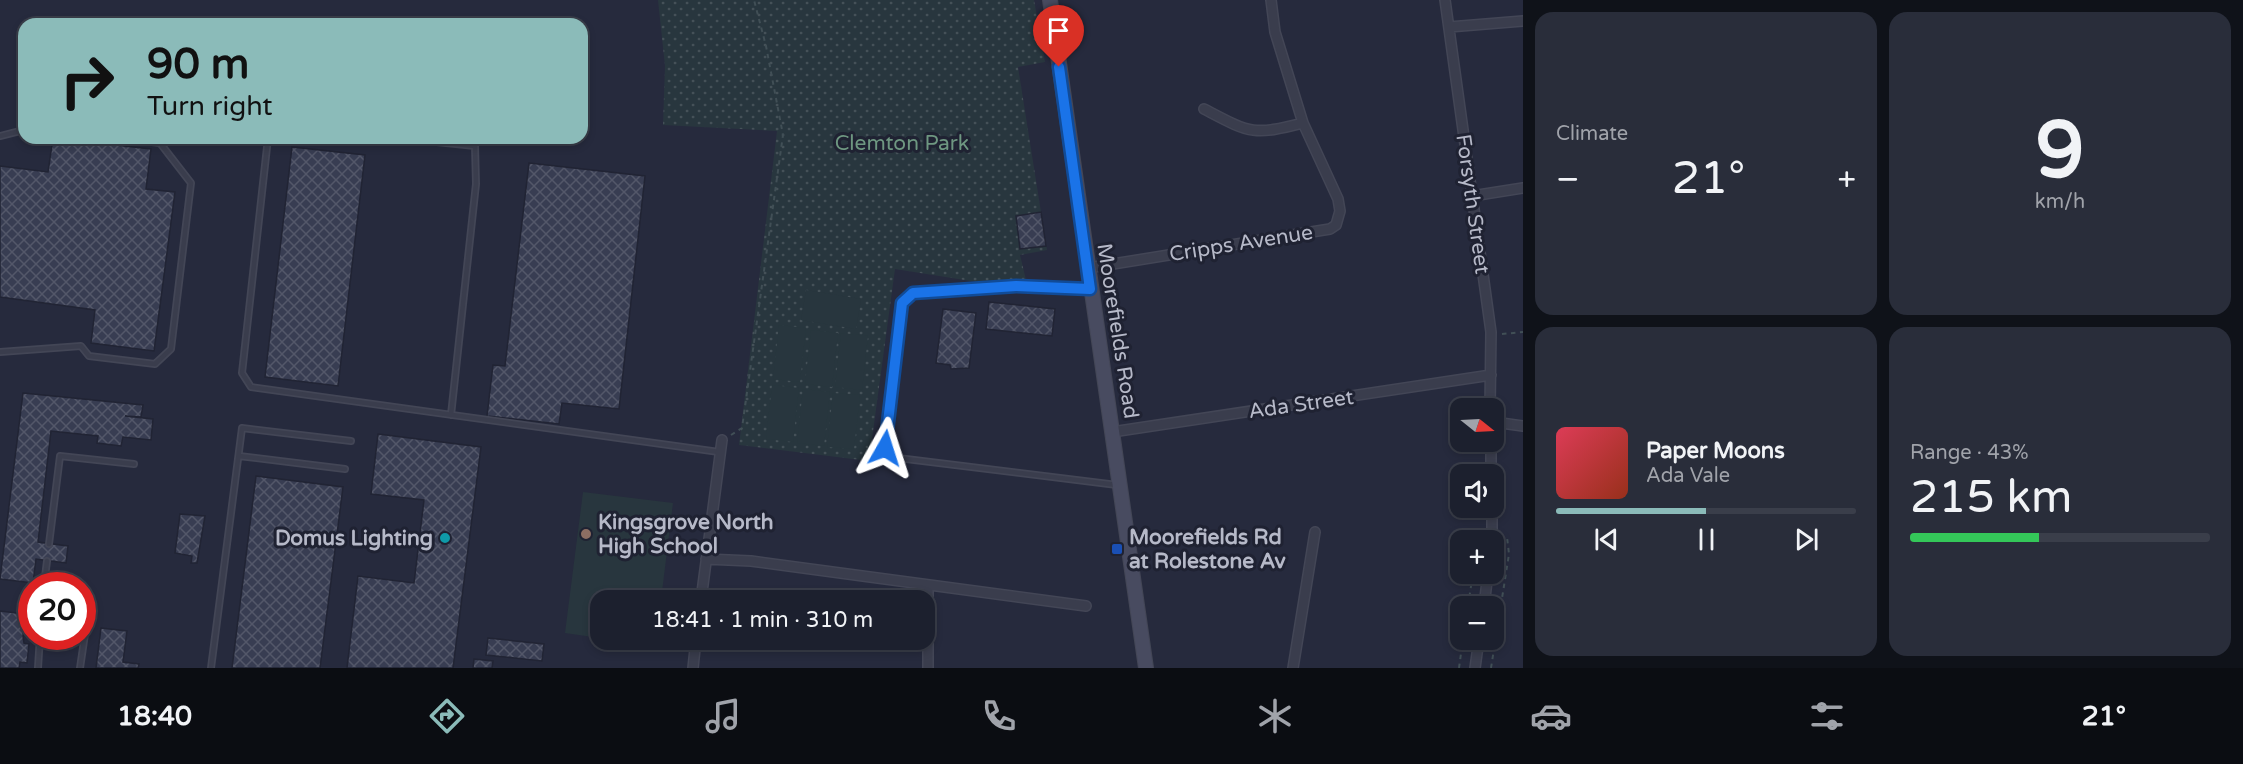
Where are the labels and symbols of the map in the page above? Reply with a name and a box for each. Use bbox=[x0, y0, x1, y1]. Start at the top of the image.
pin bbox=[1033, 5, 1084, 67]
park label: Clemton Park bbox=[835, 131, 969, 156]
street label: Forsyth Street bbox=[1450, 133, 1495, 275]
street label: Cripps Avenue bbox=[1168, 220, 1315, 267]
street label: Moorefields Road bbox=[1091, 242, 1144, 421]
street label: Ada Street bbox=[1247, 385, 1355, 424]
north arrow bbox=[1450, 398, 1504, 452]
position arrow bbox=[853, 416, 917, 480]
place label: Kingsgrove North High School bbox=[598, 510, 774, 559]
place label: Moorefields Rd at Rolestone Av bbox=[1129, 525, 1286, 574]
place label: Domus Lighting bbox=[275, 526, 433, 551]
marker: Kingsgrove North High School bbox=[579, 527, 593, 541]
marker: Domus Lighting bbox=[438, 531, 452, 545]
marker: Moorefields Rd at Rolestone Av bbox=[1110, 542, 1124, 556]
speed limit sign: 20 bbox=[18, 572, 96, 650]

